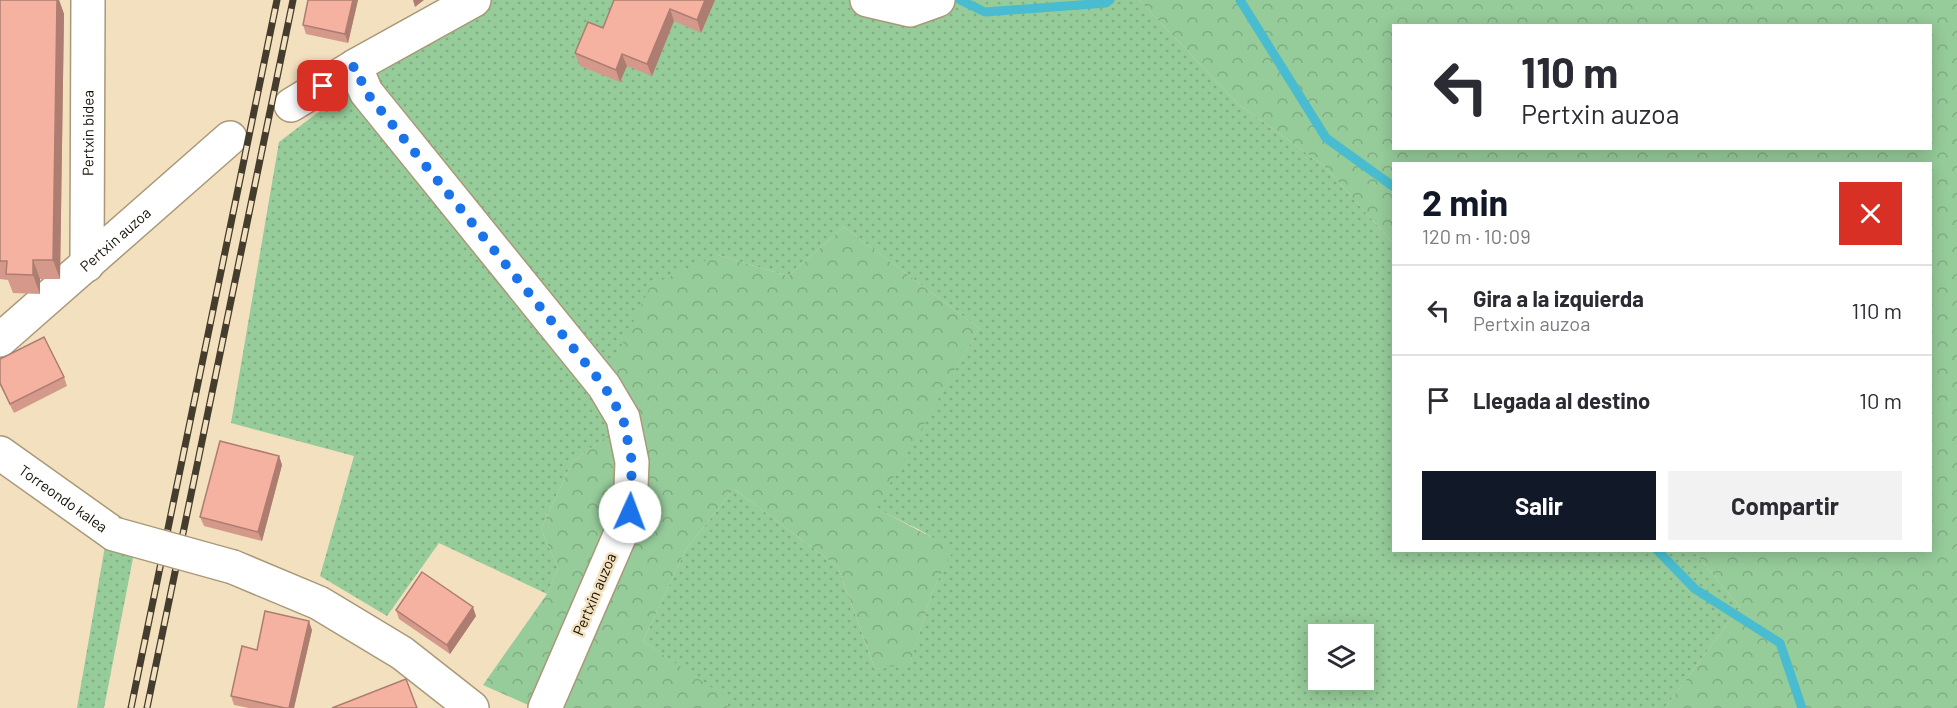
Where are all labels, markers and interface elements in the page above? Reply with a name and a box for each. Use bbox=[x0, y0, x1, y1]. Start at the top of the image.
text: 110 m bbox=[1521, 46, 1618, 96]
icon: left bbox=[1422, 48, 1500, 126]
pin bbox=[297, 60, 348, 111]
icon: arrive bbox=[306, 69, 339, 102]
street label: Pertxin bidea bbox=[78, 90, 97, 176]
text: Pertxin auzoa bbox=[1521, 97, 1679, 129]
text: 2 min bbox=[1422, 180, 1508, 223]
button: close bbox=[1839, 182, 1902, 245]
street label: Pertxin auzoa bbox=[76, 203, 154, 275]
text: 120 m · 10:09 bbox=[1422, 224, 1531, 248]
text: Gira a la izquierda bbox=[1473, 285, 1644, 311]
icon: left bbox=[1422, 294, 1455, 327]
text: 110 m bbox=[1852, 297, 1902, 323]
text: Pertxin auzoa bbox=[1473, 311, 1590, 335]
icon: arrive bbox=[1422, 384, 1455, 417]
text: Llegada al destino bbox=[1473, 387, 1650, 413]
text: 10 m bbox=[1859, 387, 1902, 413]
street label: Torreondo kalea bbox=[16, 461, 111, 536]
button: Salir bbox=[1422, 471, 1656, 540]
button: Compartir bbox=[1668, 471, 1902, 540]
position arrow bbox=[598, 480, 662, 544]
street label: Pertxin auzoa bbox=[569, 550, 619, 638]
map controls bbox=[1308, 624, 1374, 690]
button: layers bbox=[1308, 624, 1374, 690]

